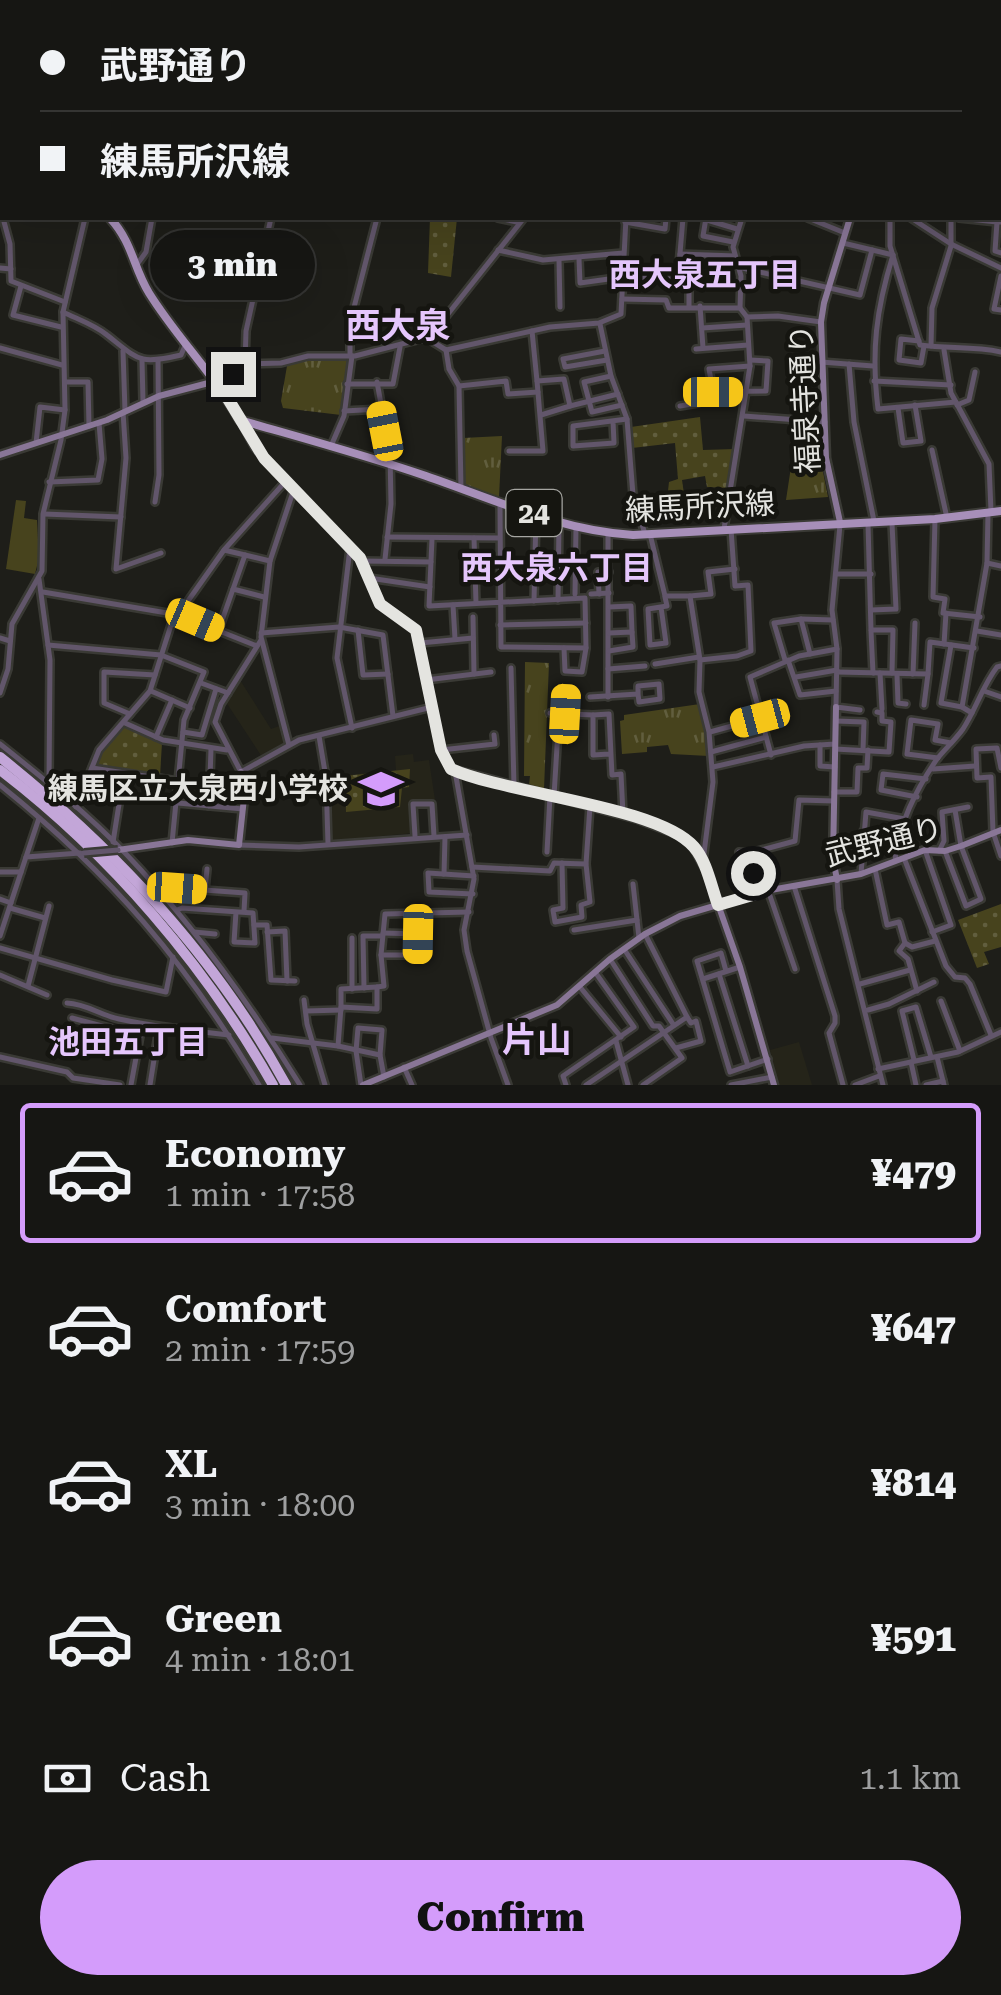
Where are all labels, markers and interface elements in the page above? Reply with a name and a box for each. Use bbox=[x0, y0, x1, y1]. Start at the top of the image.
text: 武野通り bbox=[100, 44, 252, 88]
text: 練馬所沢線 bbox=[100, 140, 290, 184]
callout: 3 min bbox=[150, 229, 316, 299]
text: 3 min bbox=[188, 246, 277, 284]
district label: 西大泉五丁目 bbox=[609, 256, 801, 294]
district label: 西大泉 bbox=[345, 306, 451, 347]
street label: 福泉寺通り bbox=[783, 323, 826, 475]
route end bbox=[211, 352, 256, 397]
car bbox=[683, 377, 743, 407]
car bbox=[365, 399, 405, 463]
street label: 練馬所沢線 bbox=[624, 485, 776, 528]
road number: 24 bbox=[506, 490, 562, 536]
district label: 西大泉六丁目 bbox=[461, 549, 653, 587]
car bbox=[162, 594, 228, 646]
car bbox=[548, 683, 582, 745]
car bbox=[727, 696, 793, 740]
school or university icon: 練馬区立大泉西小学校 bbox=[357, 765, 405, 813]
place label: 練馬区立大泉西小学校 bbox=[48, 771, 348, 806]
street label: 武野通り bbox=[821, 810, 946, 873]
route start bbox=[731, 851, 776, 896]
car bbox=[146, 871, 208, 905]
car bbox=[402, 904, 434, 964]
district label: 片山 bbox=[502, 1020, 572, 1061]
district label: 池田五丁目 bbox=[48, 1023, 208, 1061]
icon: car bbox=[45, 1128, 135, 1218]
text: Economy bbox=[165, 1132, 345, 1176]
text: ¥479 bbox=[871, 1151, 956, 1195]
text: 1 min · 17:58 bbox=[165, 1176, 355, 1214]
icon: car bbox=[45, 1283, 135, 1373]
text: Comfort bbox=[165, 1287, 326, 1331]
text: ¥647 bbox=[871, 1306, 956, 1350]
text: 2 min · 17:59 bbox=[165, 1331, 355, 1369]
icon: car bbox=[45, 1438, 135, 1528]
text: XL bbox=[165, 1442, 217, 1486]
text: ¥814 bbox=[871, 1461, 956, 1505]
text: 3 min · 18:00 bbox=[165, 1486, 355, 1524]
icon: car bbox=[45, 1593, 135, 1683]
text: Green bbox=[165, 1597, 282, 1641]
text: ¥591 bbox=[871, 1616, 956, 1660]
text: 4 min · 18:01 bbox=[165, 1641, 355, 1679]
icon: cash bbox=[40, 1751, 95, 1806]
text: Cash bbox=[120, 1756, 210, 1800]
text: 1.1 km bbox=[859, 1759, 961, 1797]
button: Confirm bbox=[40, 1860, 961, 1975]

